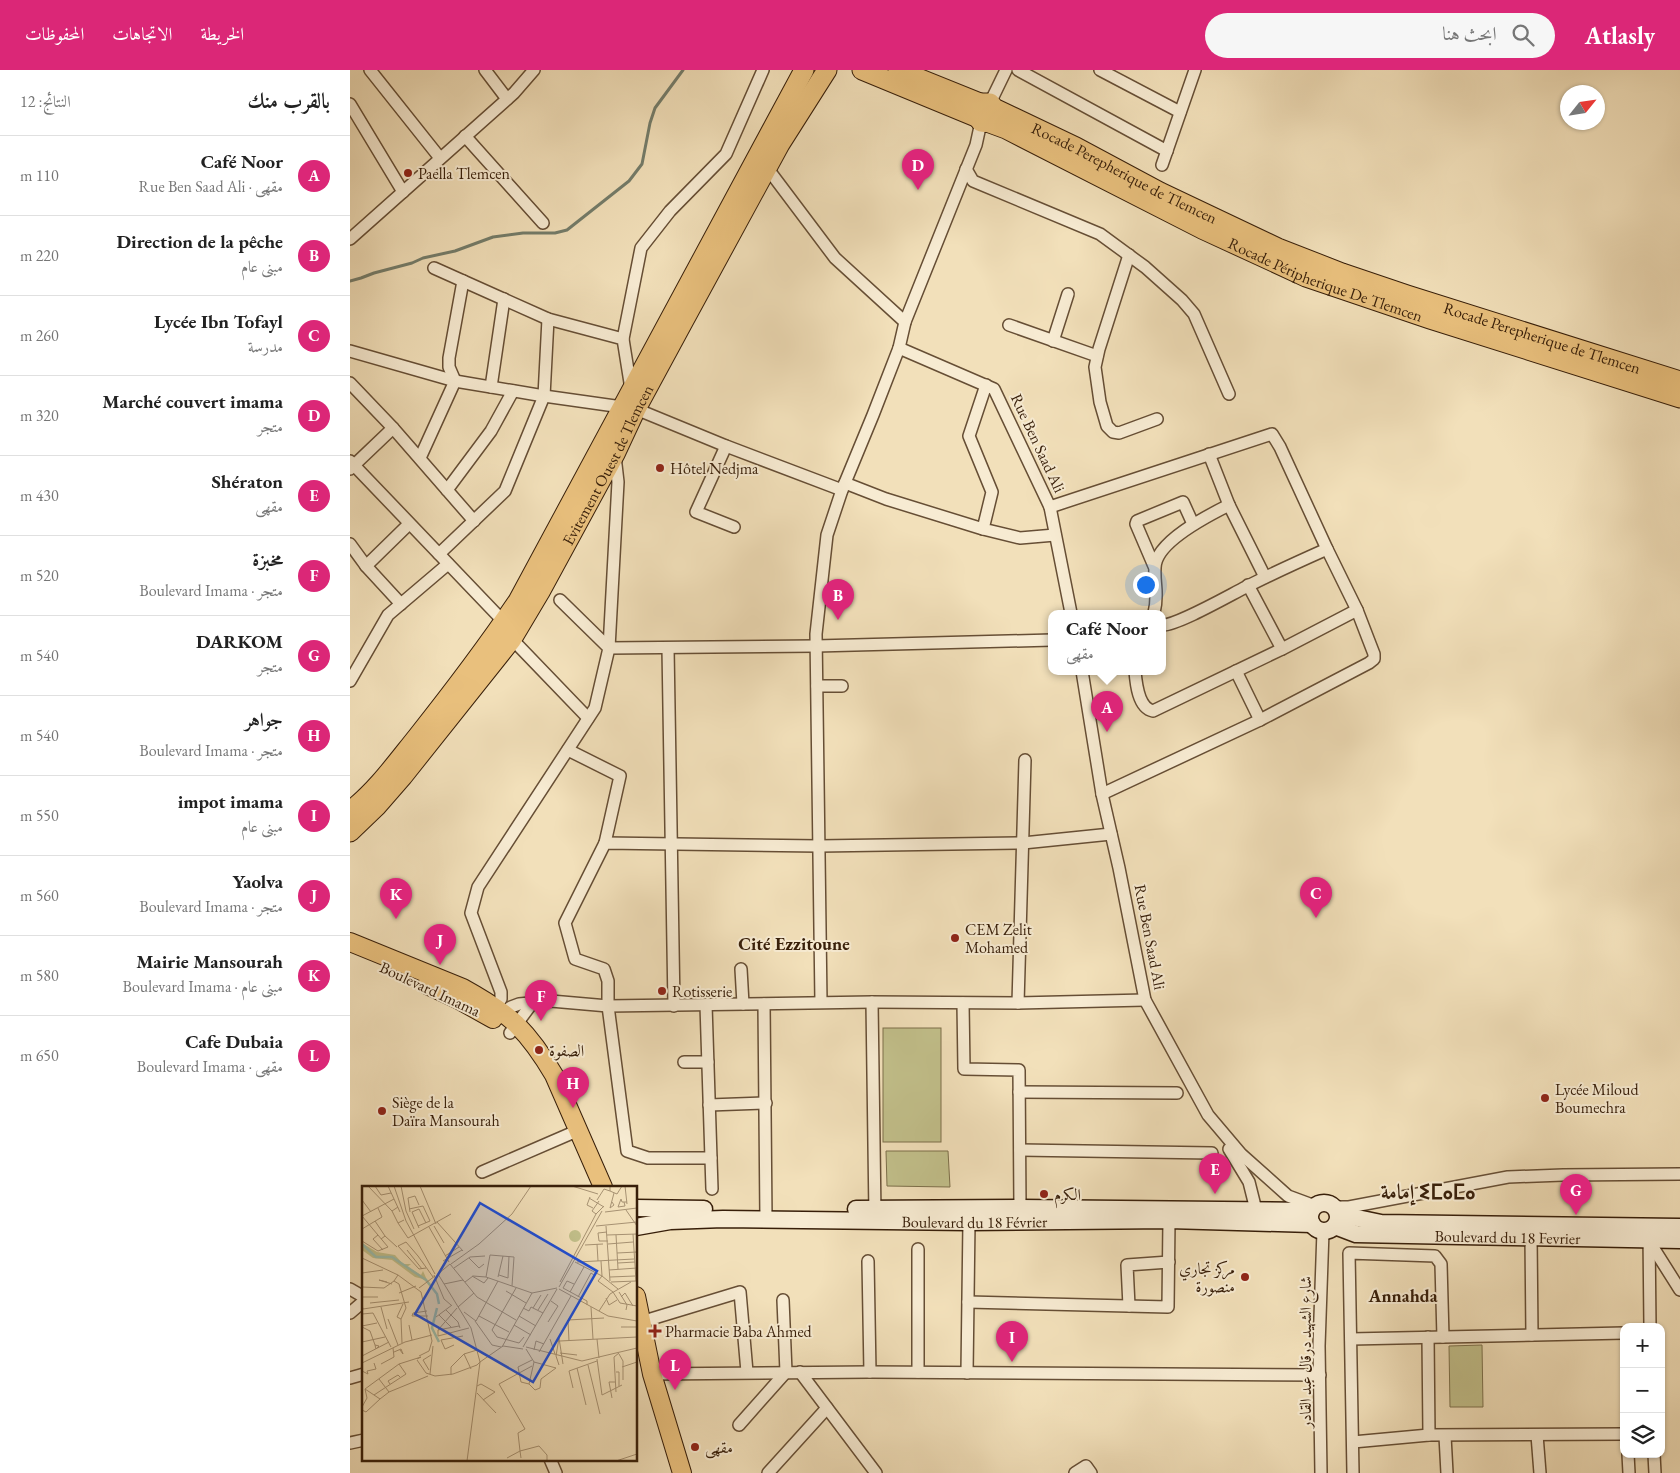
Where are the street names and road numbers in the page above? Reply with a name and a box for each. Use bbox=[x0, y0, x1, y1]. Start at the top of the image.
street label: Rocade Perepherique de Tlemcen bbox=[1028, 117, 1221, 228]
street label: Rocade Péripherique De Tlemcen bbox=[1225, 232, 1426, 326]
street label: Rocade Perepherique de Tlemcen bbox=[1441, 297, 1644, 379]
street label: Evitement Ouest de Tlemcen bbox=[557, 380, 658, 549]
street label: Rue Ben Saad Ali bbox=[1006, 390, 1070, 496]
street label: Rue Ben Saad Ali bbox=[1129, 883, 1171, 992]
street label: Boulevard Imama bbox=[376, 957, 484, 1022]
street label: Boulevard du 18 Février bbox=[901, 1211, 1048, 1233]
street label: Boulevard du 18 Fevrier bbox=[1434, 1225, 1581, 1249]
street label: شارع الشهيد درقال عبد القادر bbox=[1295, 1276, 1319, 1430]

